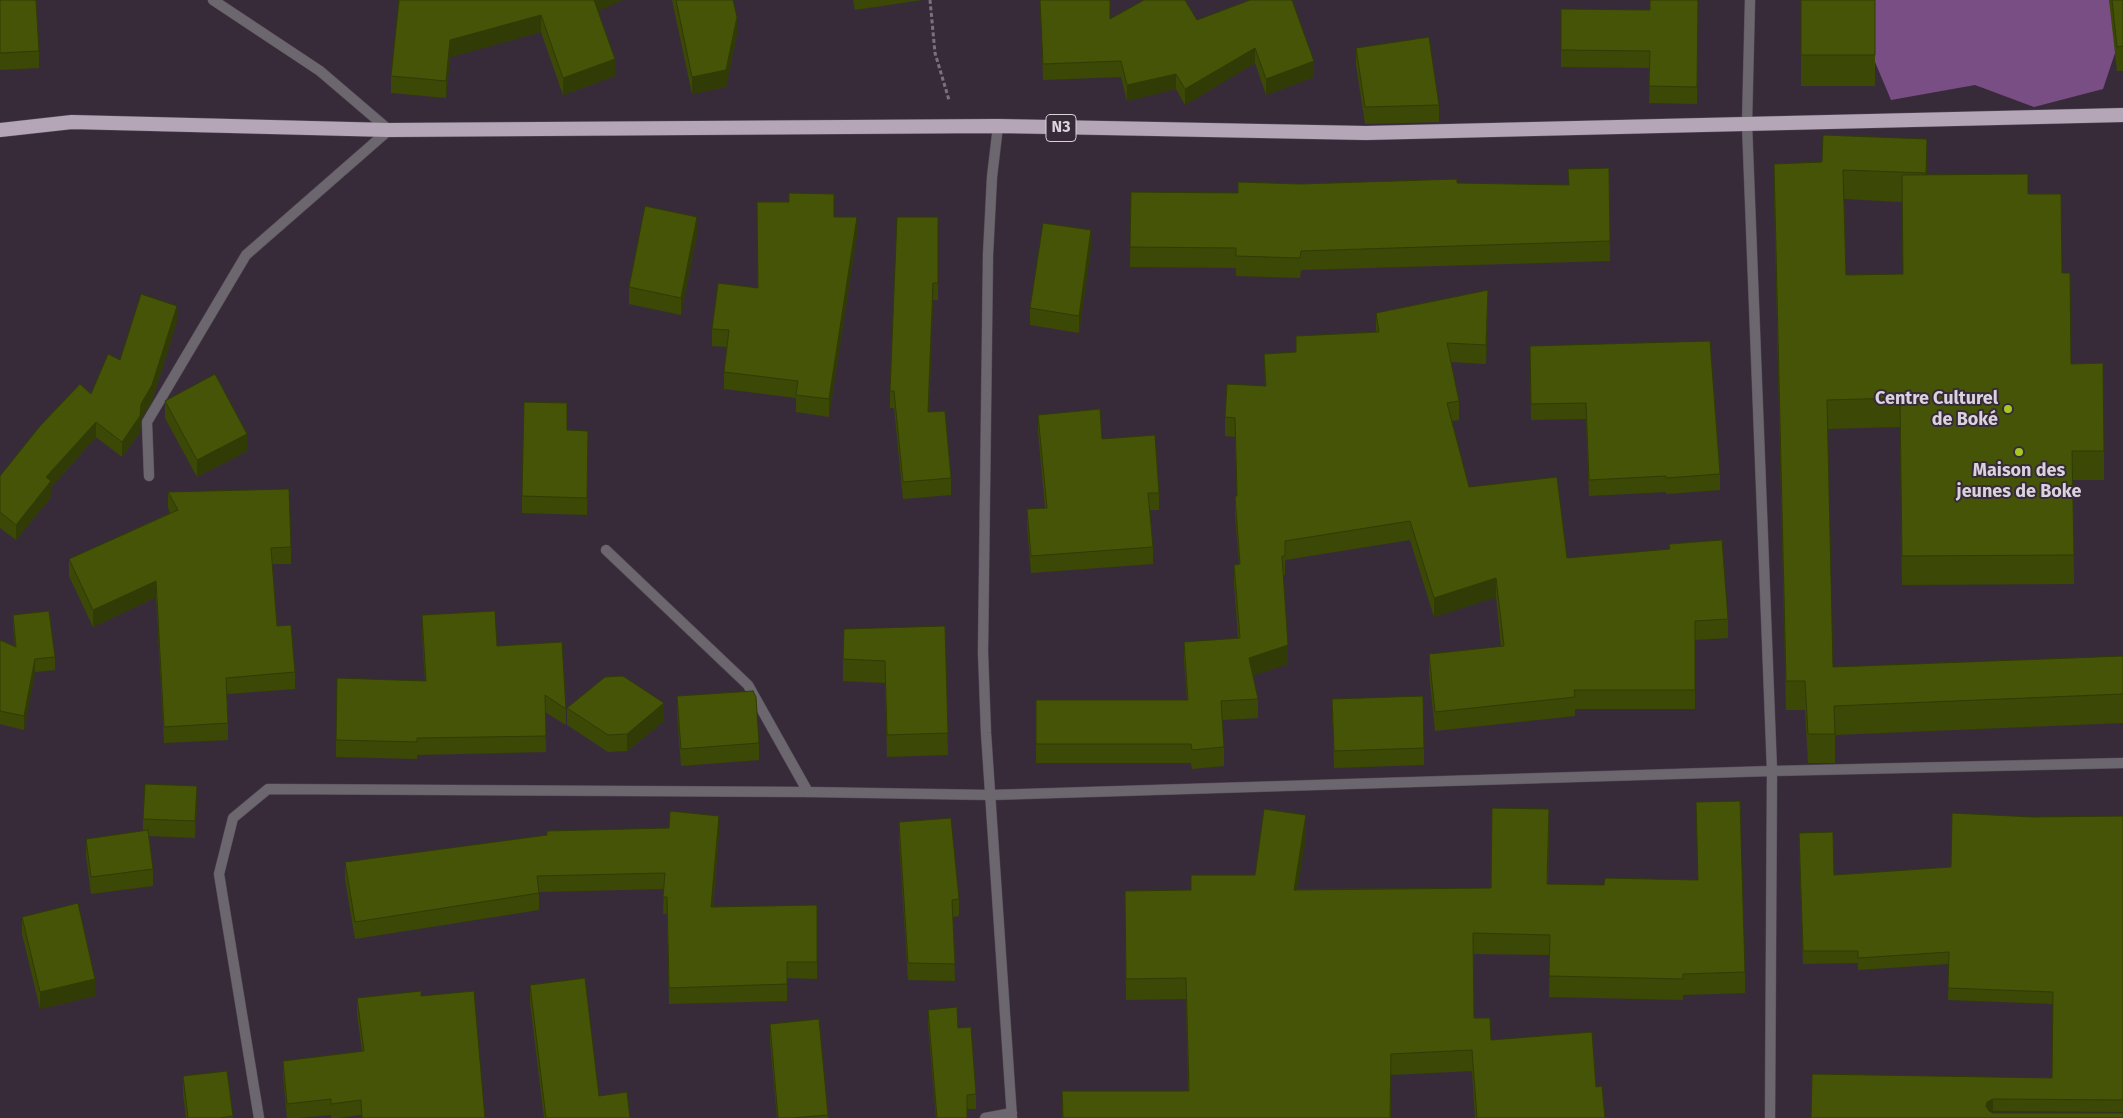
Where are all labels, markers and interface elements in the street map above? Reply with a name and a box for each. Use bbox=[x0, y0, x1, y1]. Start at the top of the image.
road number: N3 bbox=[1046, 115, 1076, 142]
place label: Centre Culturel de Boké bbox=[1875, 388, 1998, 430]
marker: Centre Culturel de Boké bbox=[2002, 403, 2014, 415]
marker: Maison des jeunes de Boke bbox=[2013, 446, 2025, 458]
place label: Maison des jeunes de Boke bbox=[1957, 460, 2081, 502]

